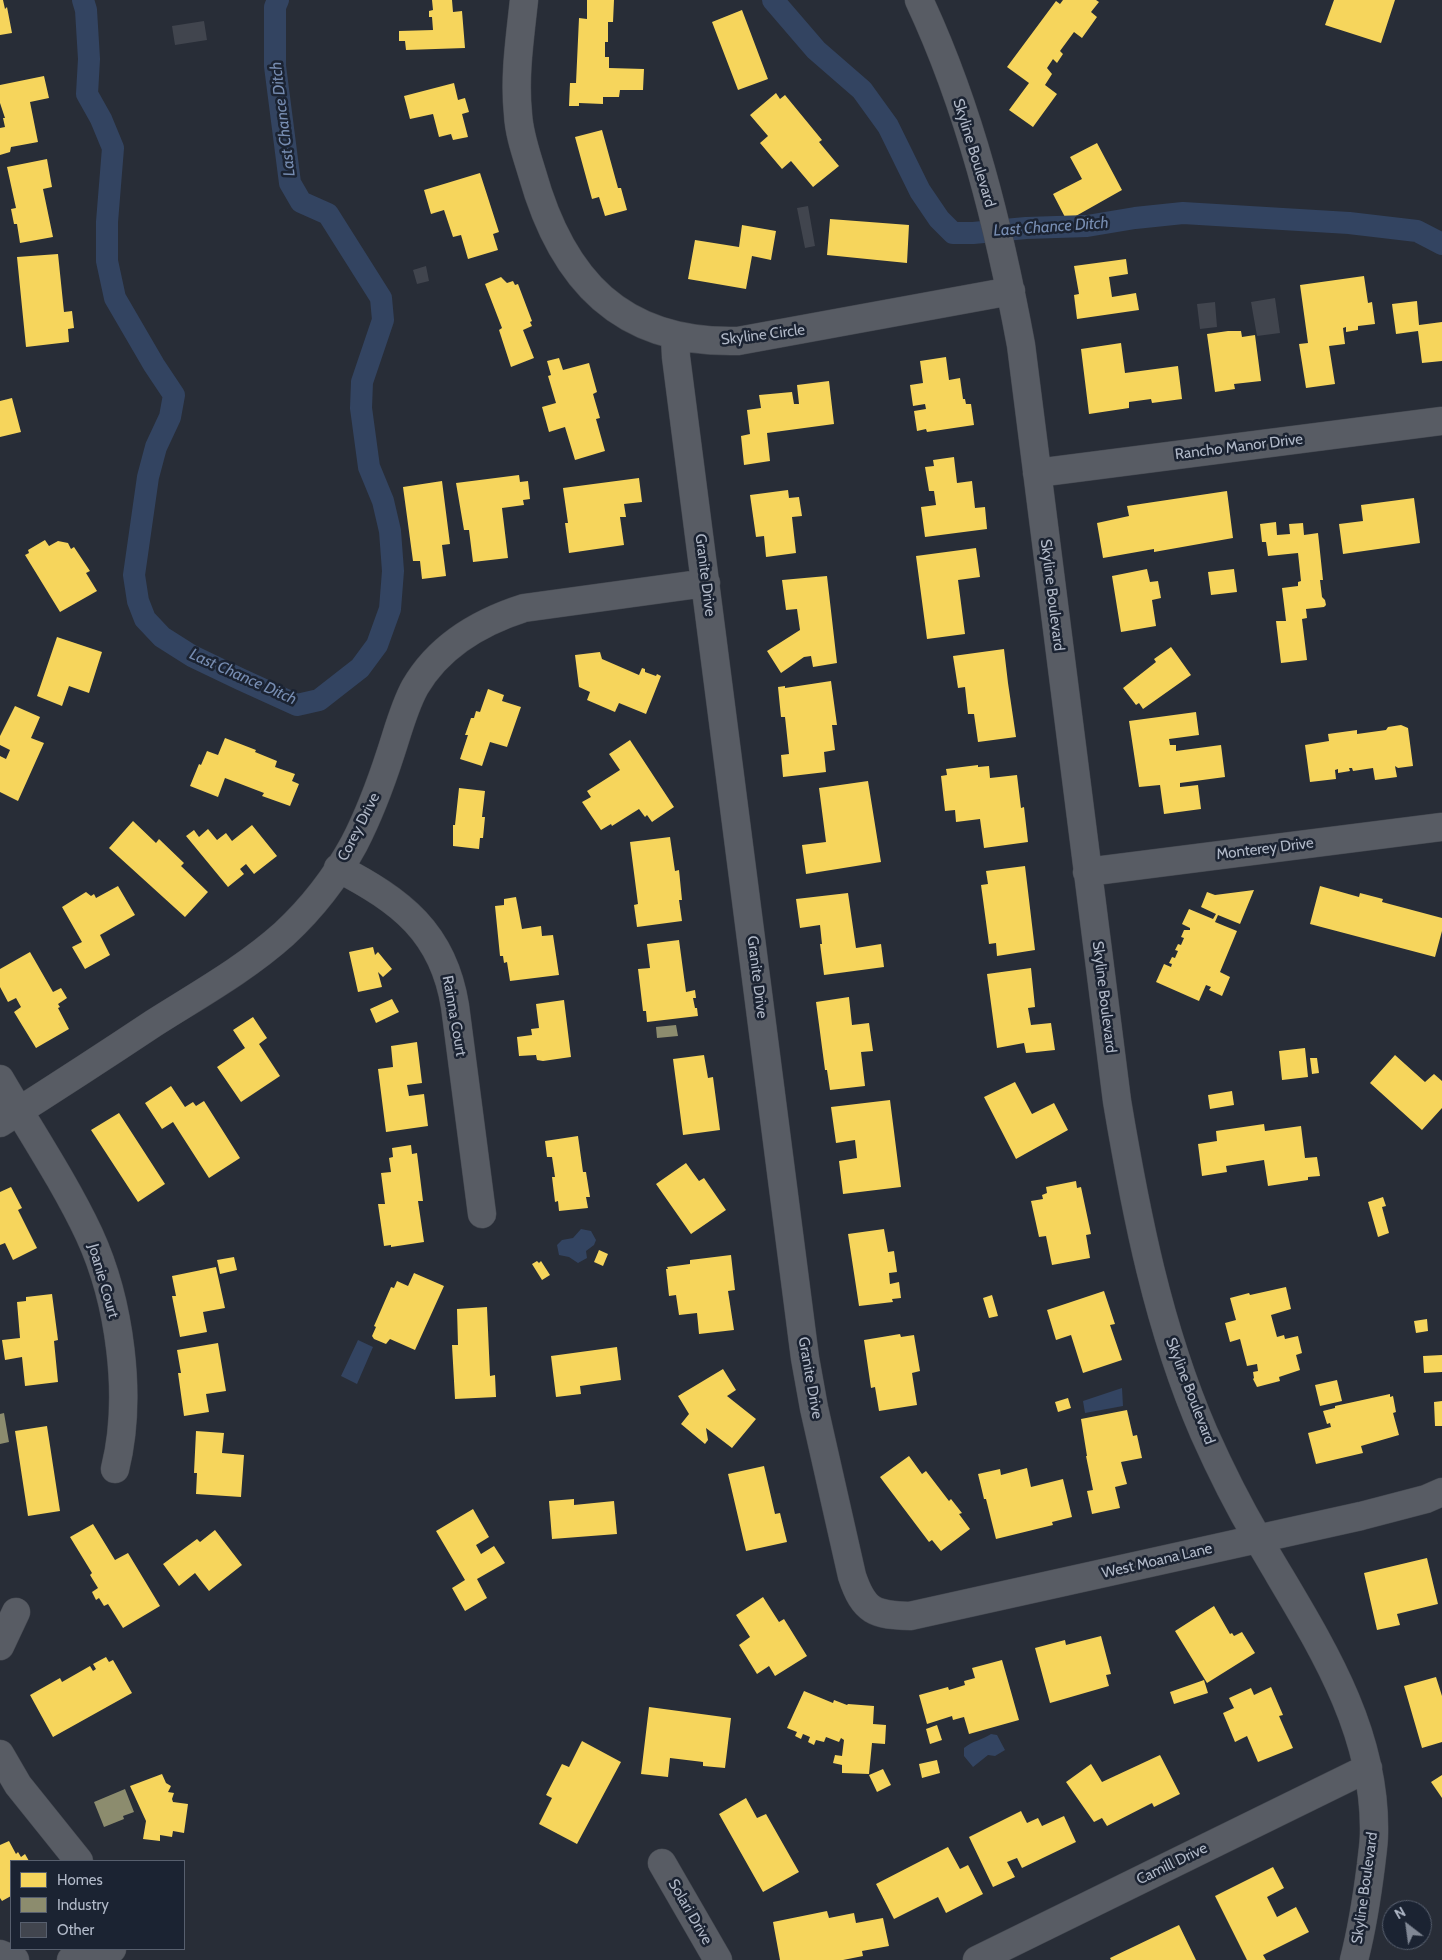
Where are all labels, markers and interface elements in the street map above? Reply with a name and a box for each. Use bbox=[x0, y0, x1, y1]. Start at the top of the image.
water label: Last Chance Ditch bbox=[266, 61, 300, 177]
street label: Skyline Boulevard bbox=[949, 97, 999, 209]
water label: Last Chance Ditch bbox=[993, 213, 1109, 241]
street label: Skyline Circle bbox=[720, 321, 806, 349]
street label: Rancho Manor Drive bbox=[1174, 430, 1304, 464]
street label: Granite Drive bbox=[691, 533, 719, 617]
street label: Skyline Boulevard bbox=[1036, 538, 1068, 652]
water label: Last Chance Ditch bbox=[186, 645, 300, 709]
street label: Corey Drive bbox=[334, 790, 384, 864]
street label: Monterey Drive bbox=[1215, 834, 1315, 864]
street label: Granite Drive bbox=[743, 935, 771, 1019]
street label: Skyline Boulevard bbox=[1088, 940, 1120, 1054]
street label: Rainna Court bbox=[438, 974, 470, 1058]
street label: Joanie Court bbox=[84, 1242, 122, 1320]
street label: Skyline Boulevard bbox=[1161, 1335, 1219, 1447]
street label: Granite Drive bbox=[794, 1336, 826, 1420]
street label: West Moana Lane bbox=[1100, 1540, 1214, 1582]
street label: Skyline Boulevard bbox=[1348, 1831, 1382, 1945]
street label: Camill Drive bbox=[1134, 1839, 1210, 1889]
legend bbox=[10, 1860, 185, 1950]
text: Homes bbox=[57, 1871, 103, 1889]
street label: Solari Drive bbox=[664, 1876, 716, 1948]
text: Industry bbox=[57, 1896, 109, 1914]
north arrow bbox=[1382, 1900, 1432, 1950]
text: N bbox=[1391, 1903, 1409, 1923]
text: Other bbox=[57, 1921, 94, 1939]

